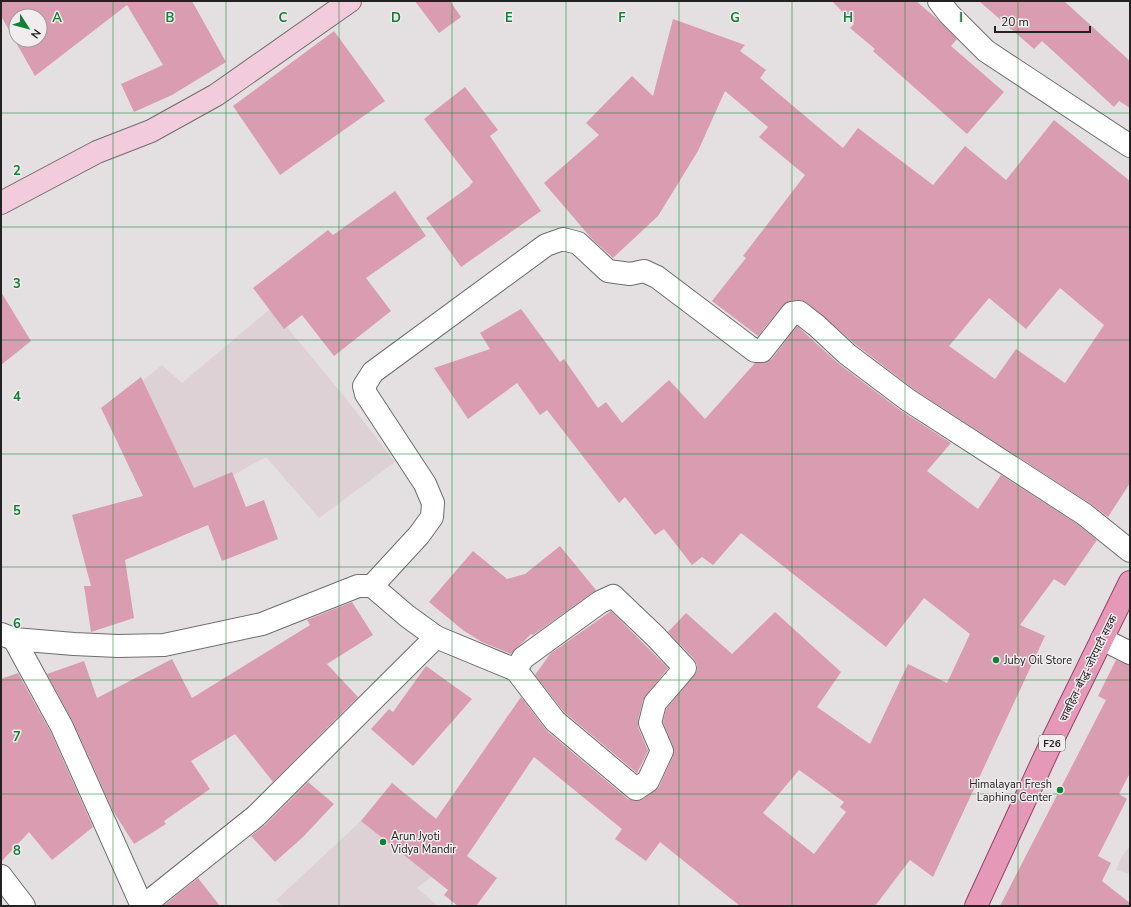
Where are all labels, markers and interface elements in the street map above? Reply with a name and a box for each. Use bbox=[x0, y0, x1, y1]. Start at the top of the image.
north arrow bbox=[8, 8, 48, 48]
scale bar bbox=[995, 8, 1090, 34]
text: A bbox=[52, 9, 62, 27]
text: B bbox=[166, 9, 175, 27]
text: C bbox=[279, 9, 288, 27]
text: D bbox=[391, 9, 401, 27]
text: E bbox=[505, 9, 513, 27]
text: F bbox=[618, 9, 626, 27]
text: G bbox=[730, 9, 740, 27]
text: H bbox=[843, 9, 853, 27]
text: I bbox=[959, 9, 963, 27]
text: 20 m bbox=[1001, 14, 1029, 30]
text: N bbox=[27, 26, 44, 41]
text: 2 bbox=[13, 162, 21, 180]
text: 3 bbox=[13, 275, 21, 293]
text: 4 bbox=[13, 388, 21, 406]
text: 5 bbox=[13, 502, 21, 520]
street label: चाबहिल-बौद्ध-जोरपाटी सडक bbox=[1056, 612, 1121, 724]
text: 6 bbox=[13, 615, 21, 633]
place label: Juby Oil Store bbox=[1003, 653, 1072, 668]
marker: Juby Oil Store bbox=[991, 655, 1001, 665]
text: 7 bbox=[13, 728, 21, 746]
road number: F26 bbox=[1039, 735, 1065, 751]
place label: Himalayan Fresh Laphing Center bbox=[969, 777, 1052, 805]
marker: Himalayan Fresh Laphing Center bbox=[1055, 785, 1065, 795]
place label: Arun Jyoti Vidya Mandir bbox=[390, 829, 456, 857]
marker: Arun Jyoti Vidya Mandir bbox=[378, 837, 388, 847]
text: 8 bbox=[13, 842, 21, 860]

